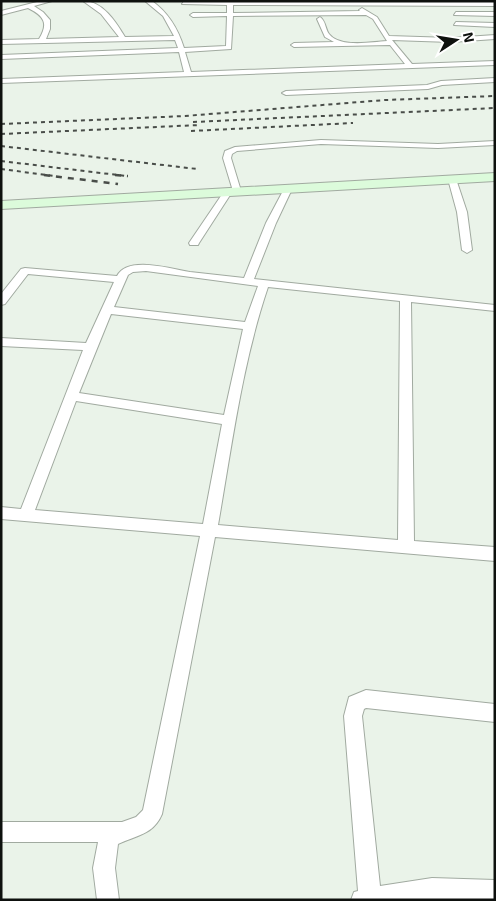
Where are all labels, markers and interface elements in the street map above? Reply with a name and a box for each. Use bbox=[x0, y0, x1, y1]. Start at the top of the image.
north arrow bbox=[431, 15, 481, 65]
text: N bbox=[460, 30, 479, 44]

